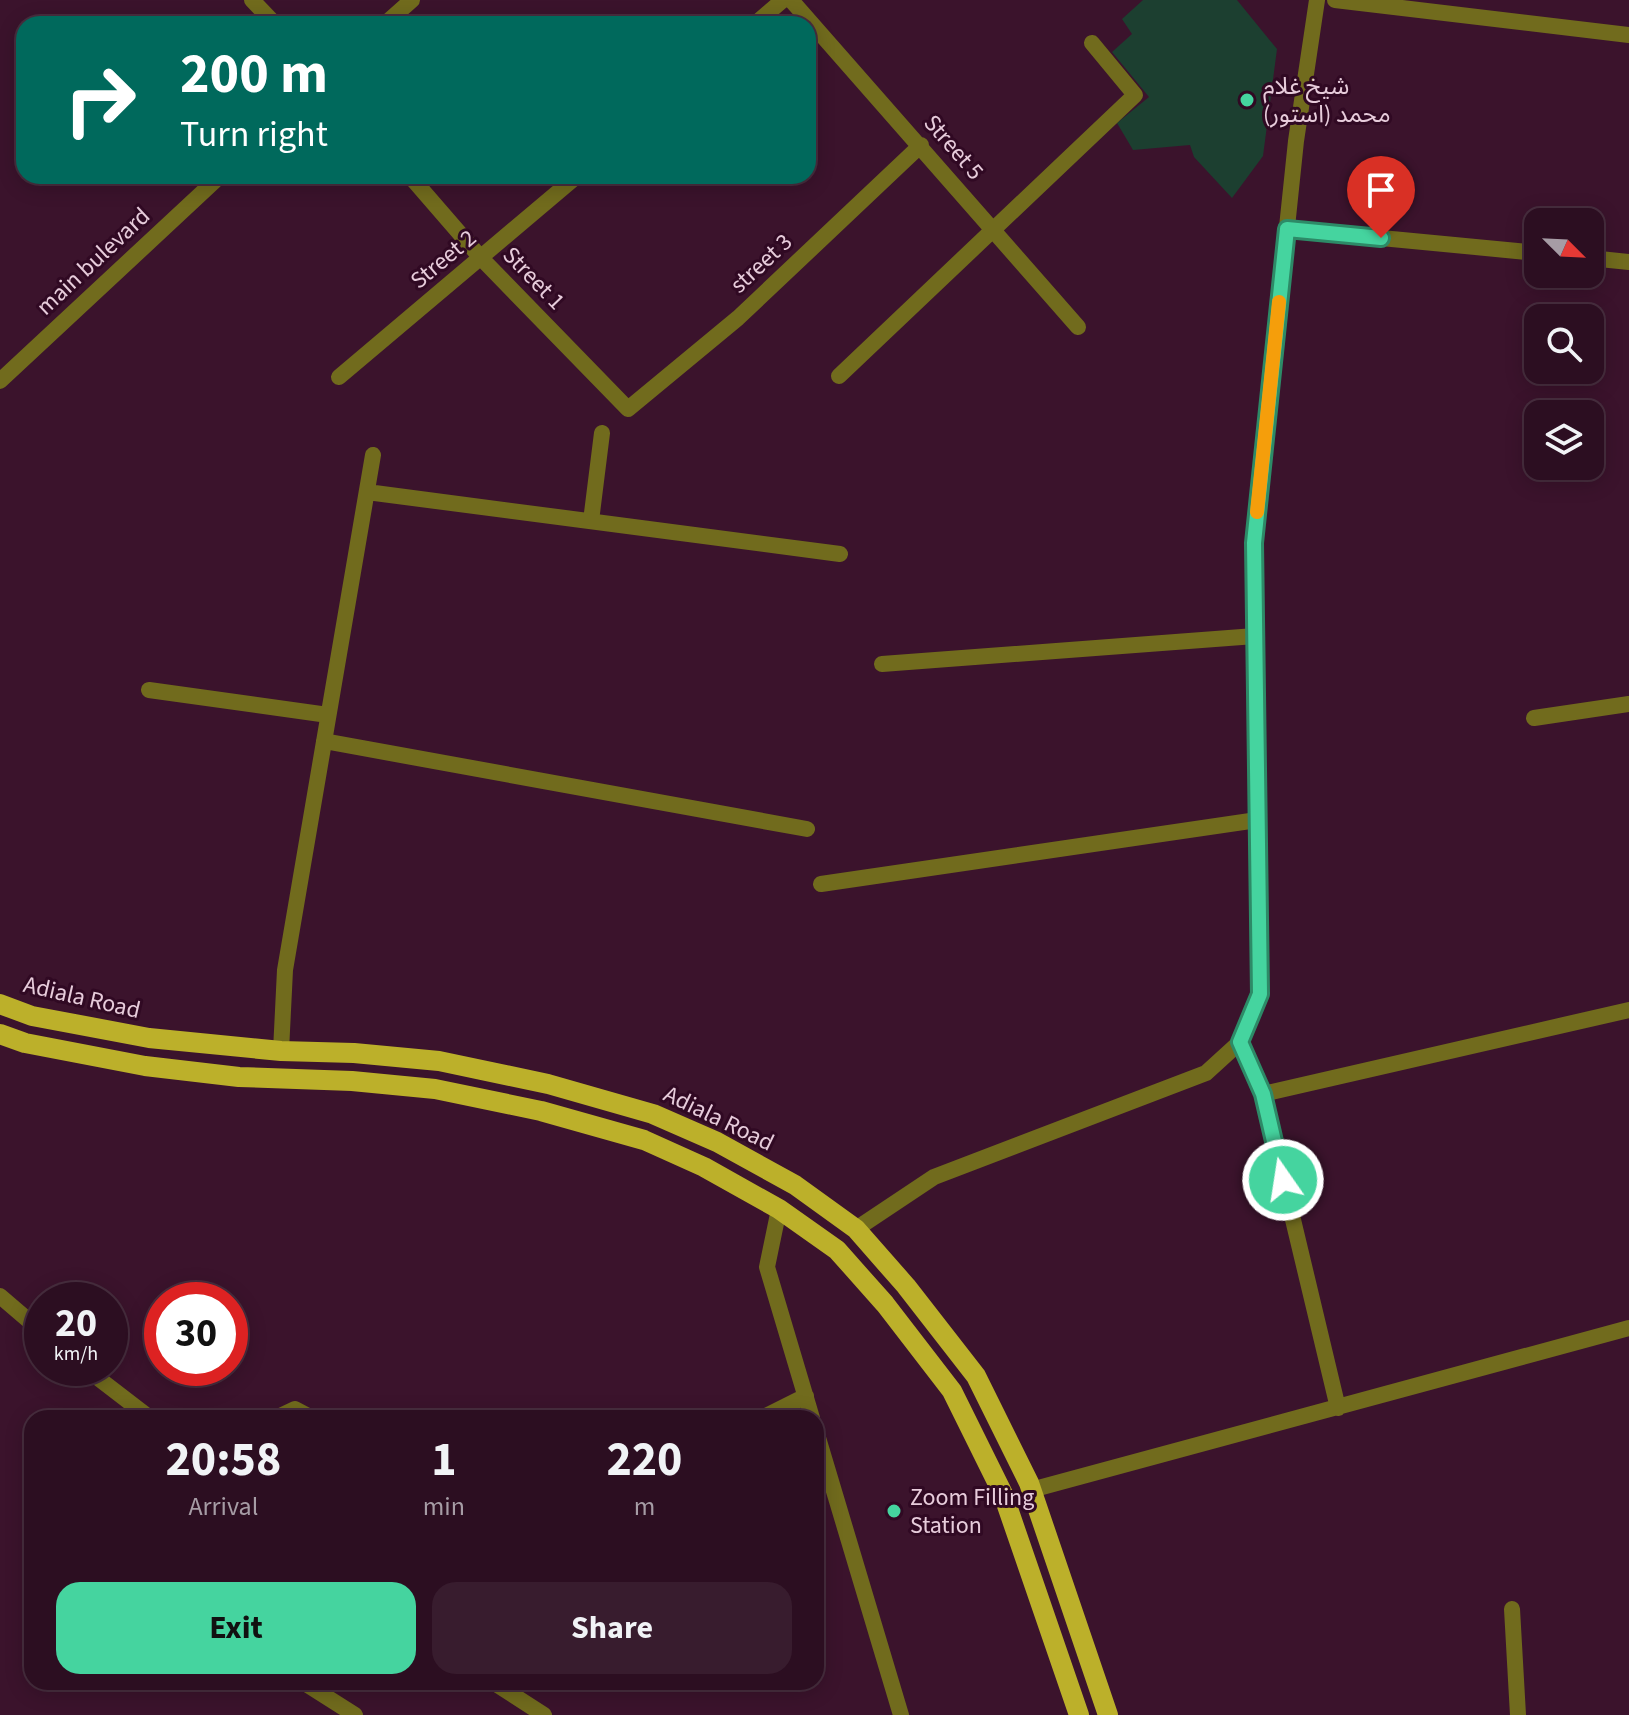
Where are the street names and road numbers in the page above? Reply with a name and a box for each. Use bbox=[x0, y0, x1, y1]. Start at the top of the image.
street label: Street 5 bbox=[915, 107, 992, 188]
street label: main bulevard bbox=[29, 199, 158, 323]
street label: Street 2 bbox=[403, 221, 484, 297]
street label: street 3 bbox=[722, 225, 800, 301]
street label: Street 1 bbox=[494, 239, 573, 318]
street label: Adiala Road bbox=[20, 967, 144, 1028]
street label: Adiala Road bbox=[658, 1077, 780, 1160]

